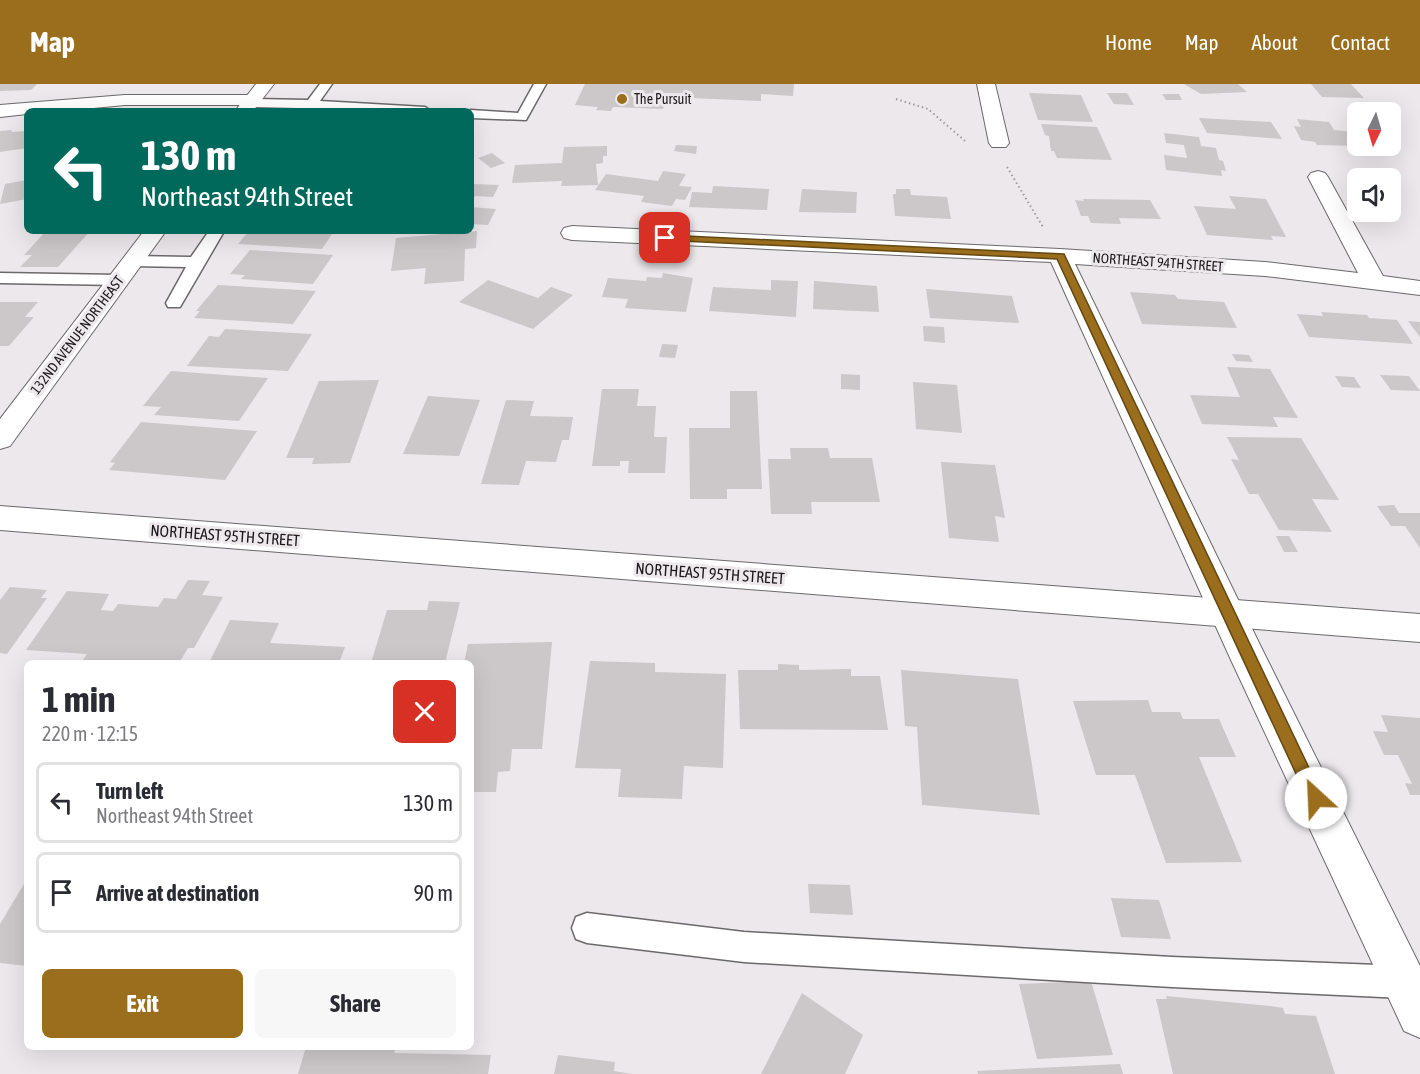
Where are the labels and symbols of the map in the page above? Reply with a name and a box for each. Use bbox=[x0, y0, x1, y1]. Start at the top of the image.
place label: The Pursuit bbox=[634, 91, 692, 107]
marker: The Pursuit bbox=[615, 92, 629, 106]
north arrow bbox=[1347, 102, 1401, 156]
pin bbox=[639, 212, 690, 263]
street label: NORTHEAST 94TH STREET bbox=[1092, 249, 1224, 275]
street label: 132ND AVENUE NORTHEAST bbox=[27, 273, 127, 397]
street label: NORTHEAST 95TH STREET bbox=[150, 521, 300, 549]
street label: NORTHEAST 95TH STREET bbox=[635, 559, 785, 587]
position arrow bbox=[1284, 766, 1348, 830]

